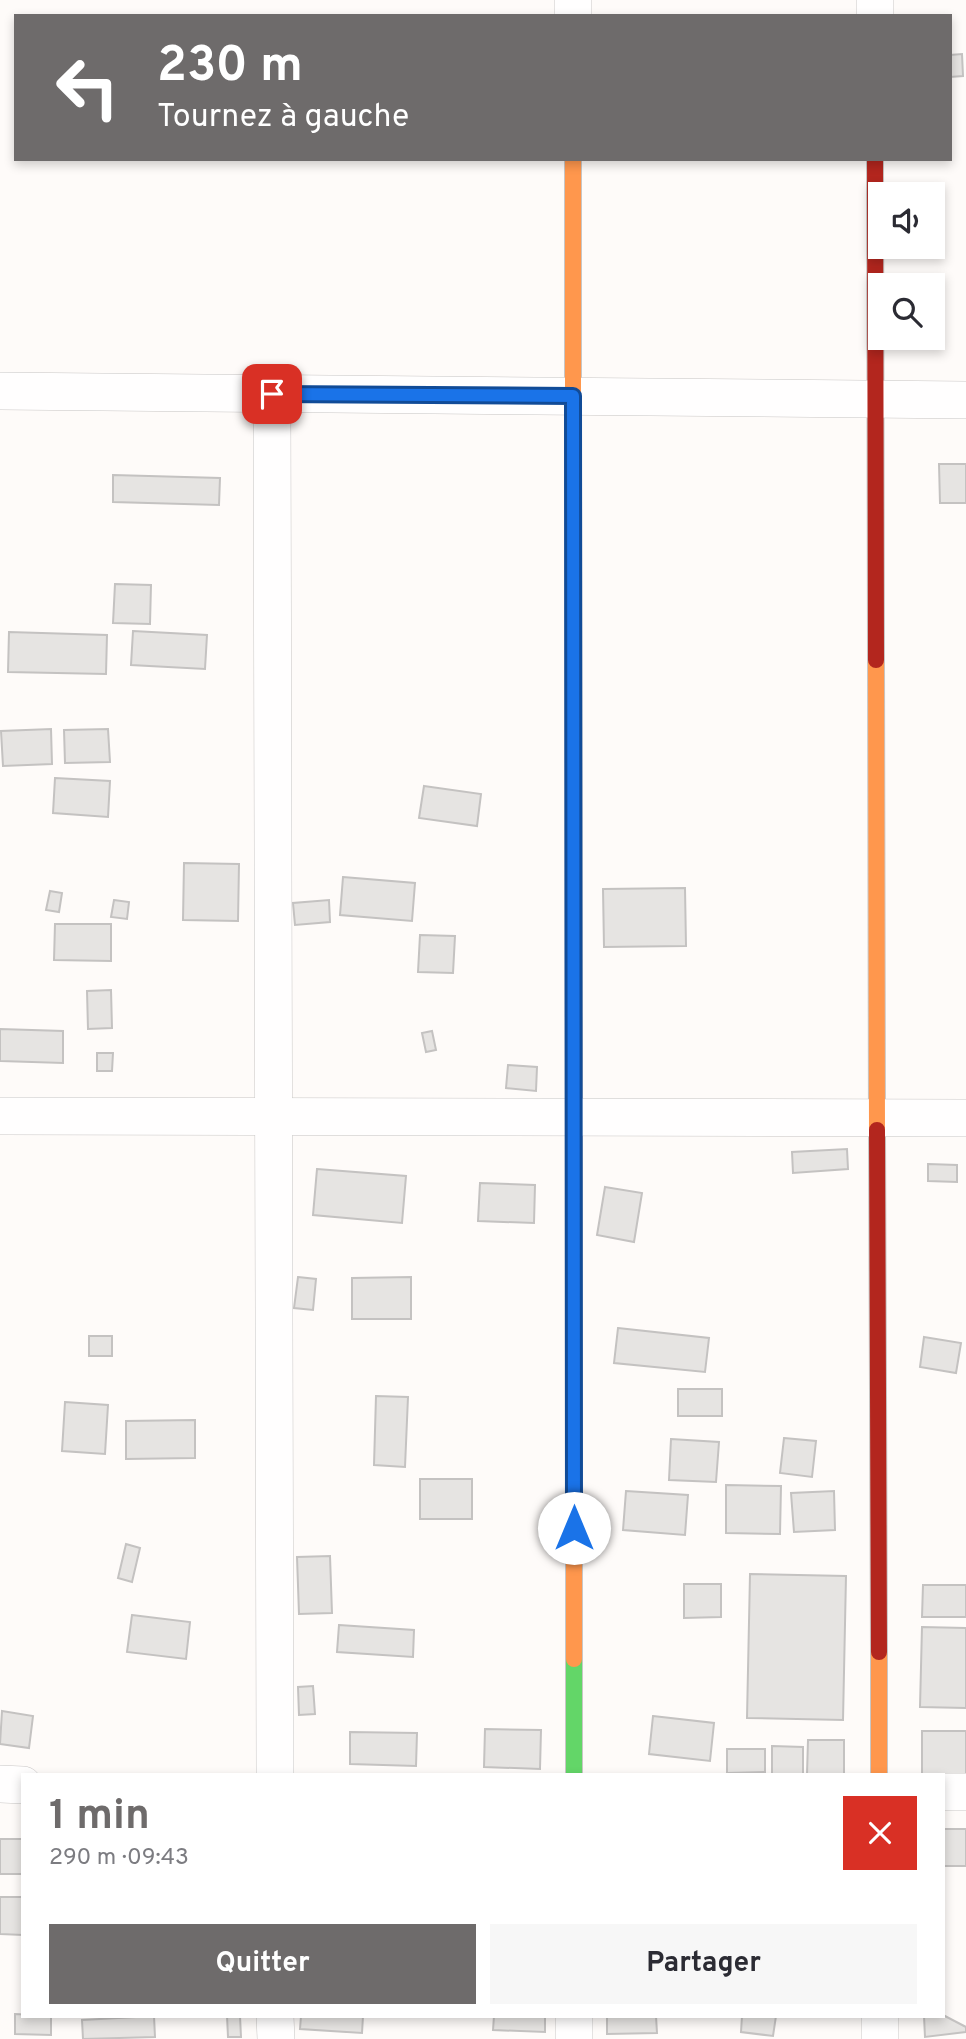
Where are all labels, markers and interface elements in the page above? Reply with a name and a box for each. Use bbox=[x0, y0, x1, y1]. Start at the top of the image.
text: 230 m bbox=[157, 37, 303, 99]
icon: left bbox=[42, 42, 133, 133]
text: Tournez à gauche bbox=[157, 98, 409, 138]
map controls bbox=[868, 182, 945, 350]
button: sound bbox=[868, 182, 945, 259]
button: search bbox=[868, 273, 945, 350]
pin bbox=[242, 364, 302, 424]
icon: arrive bbox=[253, 375, 291, 413]
position arrow bbox=[537, 1491, 611, 1565]
text: 1 min bbox=[49, 1791, 150, 1844]
button: close bbox=[843, 1796, 917, 1870]
text: 290 m · 09:43 bbox=[49, 1844, 189, 1873]
button: Quitter bbox=[49, 1924, 476, 2004]
button: Partager bbox=[490, 1924, 917, 2004]

